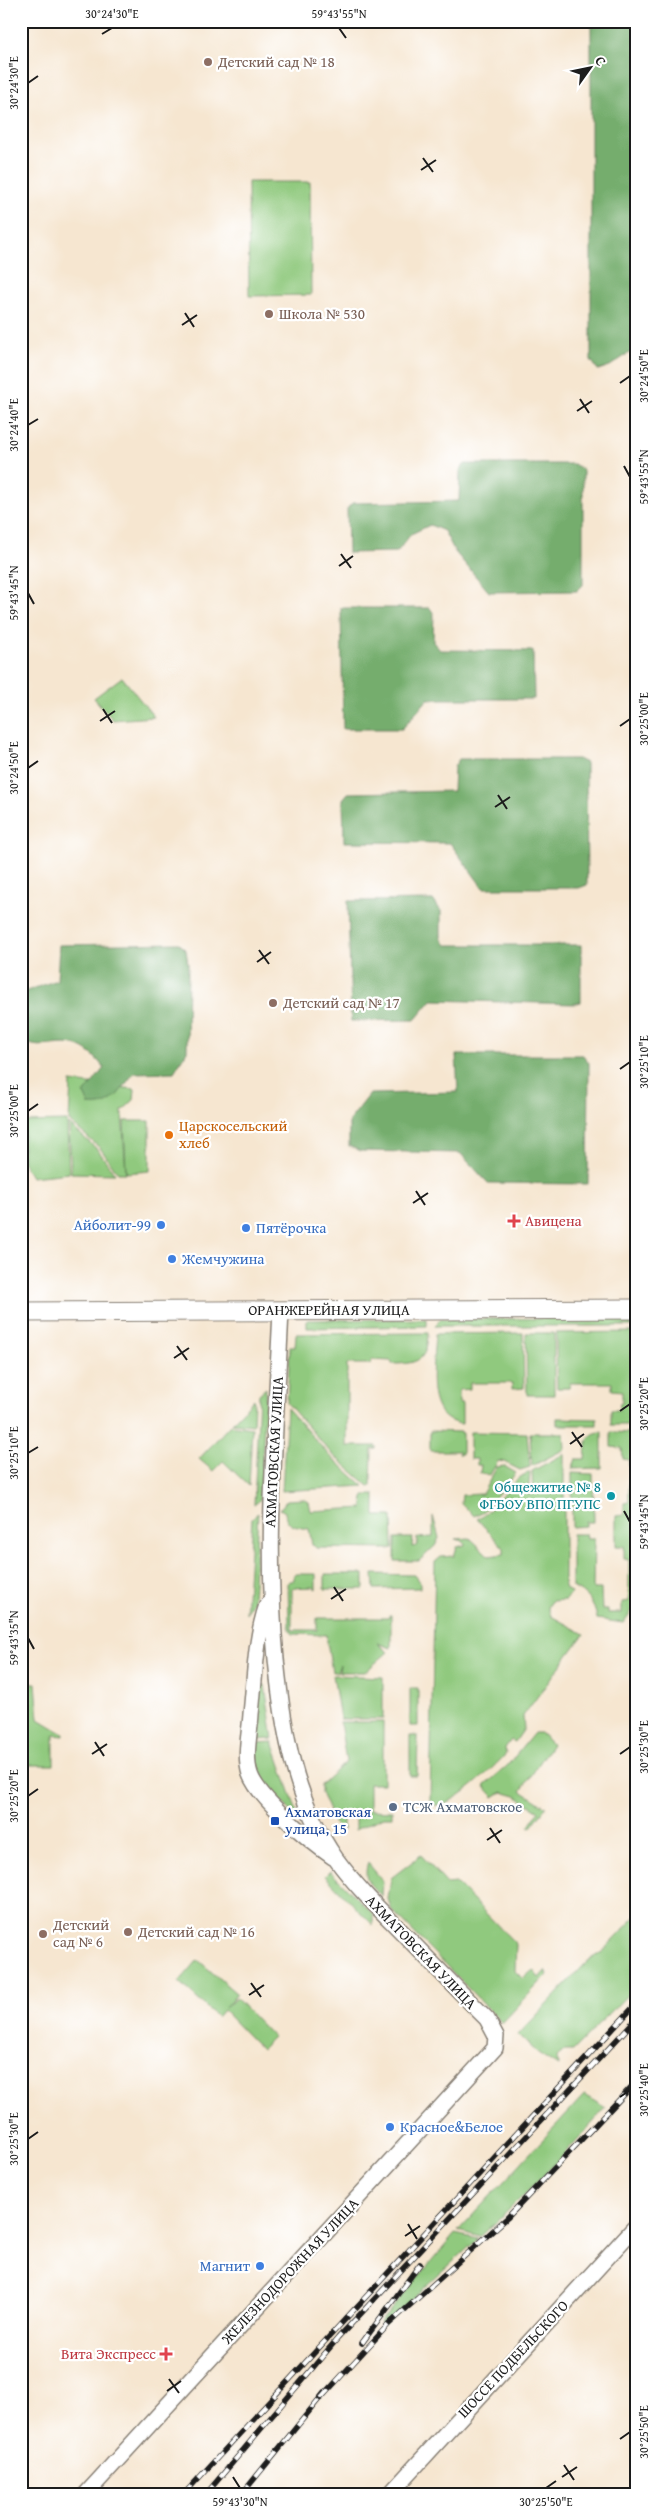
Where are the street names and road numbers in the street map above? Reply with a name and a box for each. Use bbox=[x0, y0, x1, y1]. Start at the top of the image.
street label: ОРАНЖЕРЕЙНАЯ УЛИЦА bbox=[248, 1299, 410, 1320]
street label: АХМАТОВСКАЯ УЛИЦА bbox=[259, 1376, 288, 1528]
street label: АХМАТОВСКАЯ УЛИЦА bbox=[361, 1890, 482, 2013]
street label: ЖЕЛЕЗНОДОРОЖНАЯ УЛИЦА bbox=[216, 2193, 363, 2349]
street label: ШОССЕ ПОДБЕЛЬСКОГО bbox=[452, 2295, 573, 2422]

